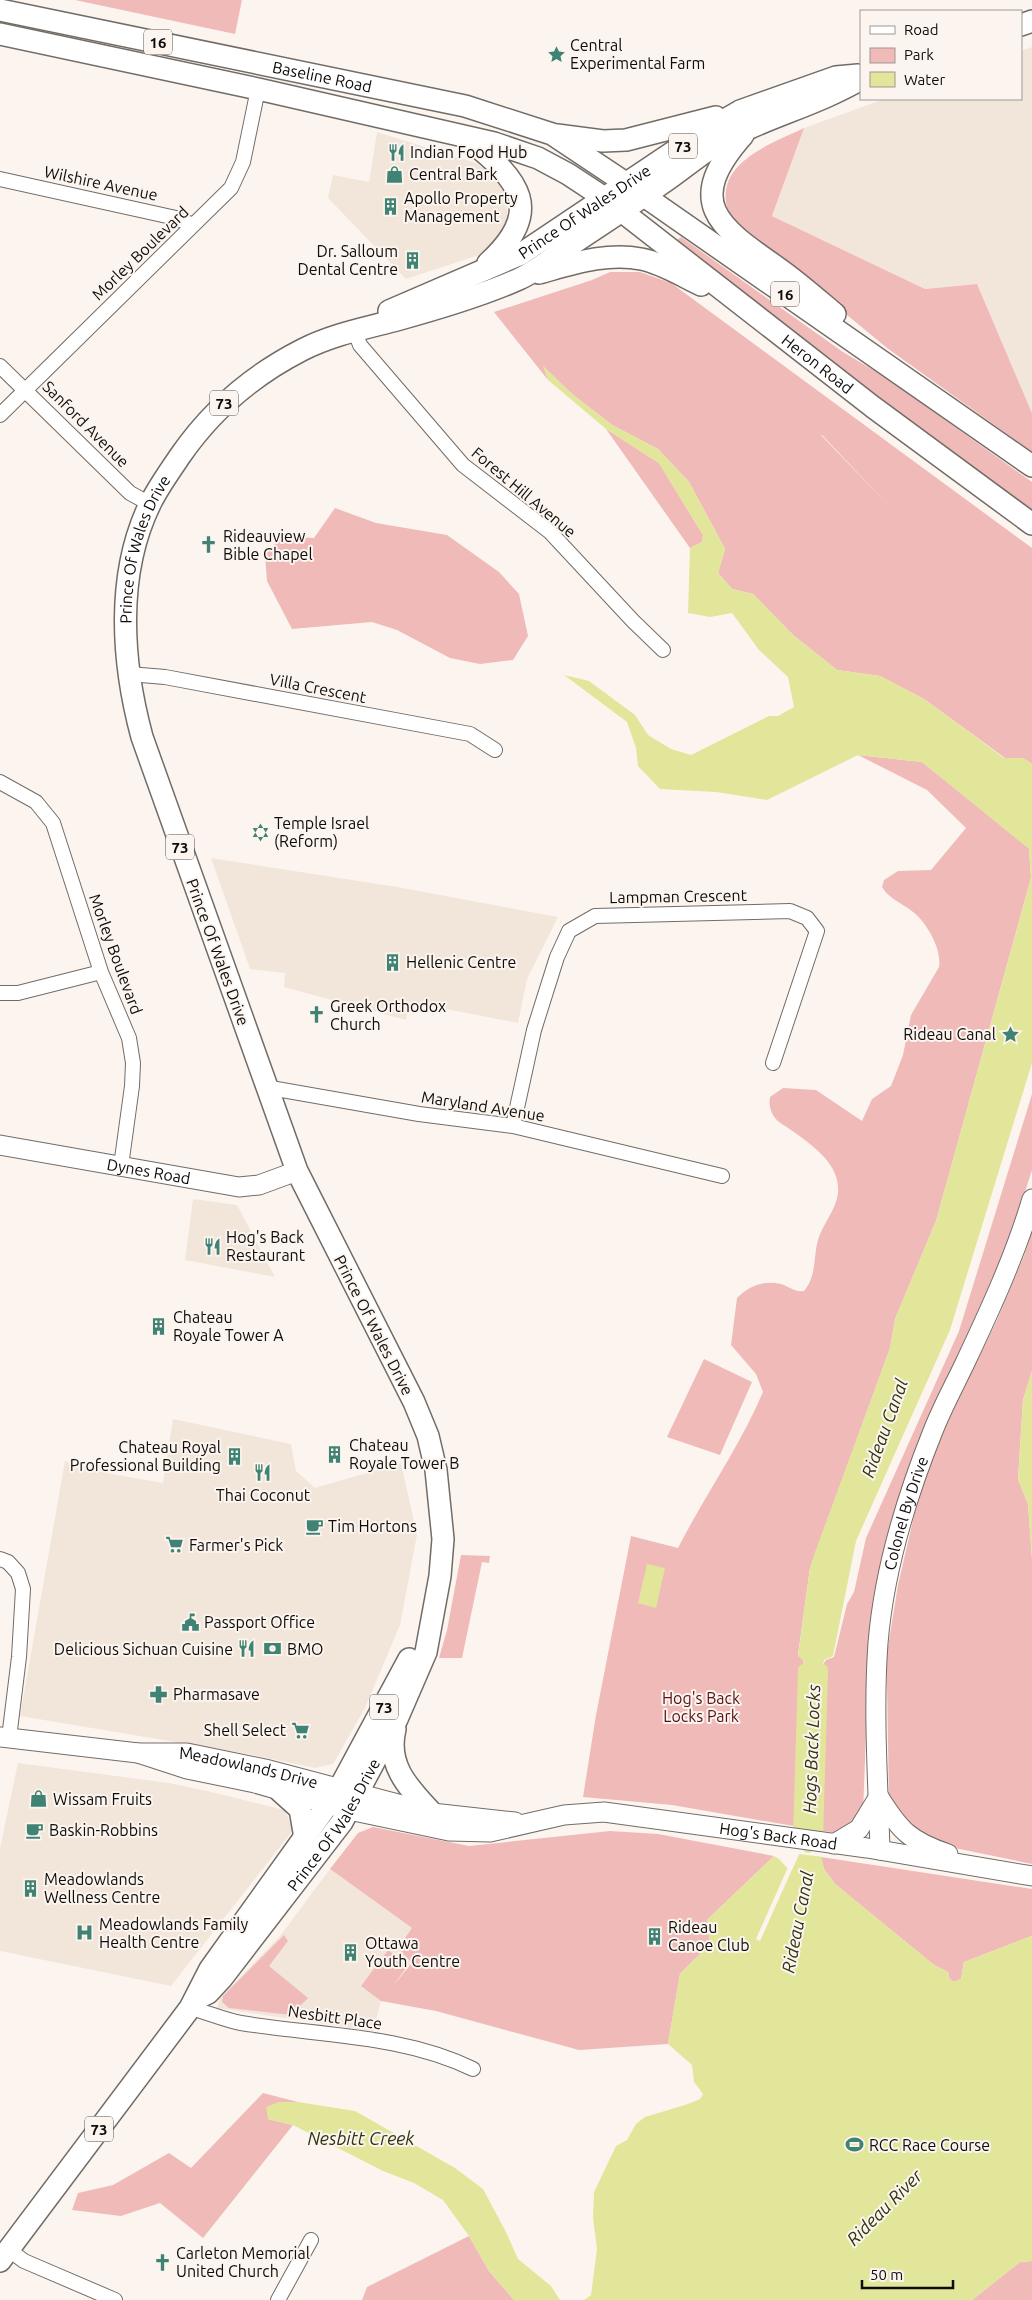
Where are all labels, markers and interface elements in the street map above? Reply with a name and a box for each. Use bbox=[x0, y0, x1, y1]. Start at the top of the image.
legend bbox=[860, 10, 1022, 100]
text: Road bbox=[904, 21, 939, 38]
road number: 16 bbox=[144, 30, 172, 54]
place label: Central Experimental Farm bbox=[570, 36, 705, 72]
place icon: Central Experimental Farm bbox=[546, 44, 566, 64]
text: Park bbox=[904, 46, 934, 63]
street label: Baseline Road bbox=[271, 58, 373, 96]
text: Water bbox=[904, 71, 945, 88]
road number: 73 bbox=[669, 134, 697, 158]
restaurant icon: Indian Food Hub bbox=[386, 142, 406, 162]
place label: Indian Food Hub bbox=[410, 143, 527, 161]
street label: Prince Of Wales Drive bbox=[515, 161, 654, 262]
street label: Wilshire Avenue bbox=[43, 162, 159, 204]
shop icon: Central Bark bbox=[385, 164, 405, 184]
place label: Central Bark bbox=[409, 165, 498, 183]
place label: Apollo Property Management bbox=[404, 189, 518, 225]
building icon: Apollo Property Management bbox=[380, 197, 400, 217]
street label: Morley Boulevard bbox=[88, 202, 192, 304]
place label: Dr. Salloum Dental Centre bbox=[297, 242, 398, 278]
building icon: Dr. Salloum Dental Centre bbox=[402, 250, 422, 270]
road number: 16 bbox=[771, 282, 799, 306]
street label: Heron Road bbox=[778, 331, 857, 397]
street label: Sanford Avenue bbox=[39, 377, 133, 471]
road number: 73 bbox=[210, 390, 238, 416]
street label: Forest Hill Avenue bbox=[468, 443, 580, 541]
street label: Prince Of Wales Drive bbox=[116, 472, 174, 624]
place label: Rideauview Bible Chapel bbox=[223, 527, 313, 563]
church icon: Rideauview Bible Chapel bbox=[199, 535, 219, 555]
street label: Villa Crescent bbox=[268, 670, 369, 706]
place label: Temple Israel (Reform) bbox=[274, 814, 369, 851]
synagogue icon: Temple Israel (Reform) bbox=[250, 822, 270, 842]
road number: 73 bbox=[166, 834, 194, 860]
street label: Prince Of Wales Drive bbox=[183, 876, 253, 1028]
street label: Lampman Crescent bbox=[609, 886, 748, 906]
street label: Morley Boulevard bbox=[86, 891, 146, 1017]
building icon: Hellenic Centre bbox=[382, 952, 402, 972]
place label: Hellenic Centre bbox=[406, 953, 516, 971]
place label: Greek Orthodox Church bbox=[330, 997, 446, 1033]
church icon: Greek Orthodox Church bbox=[306, 1005, 326, 1025]
place icon: Rideau Canal bbox=[1000, 1024, 1020, 1044]
place label: Rideau Canal bbox=[903, 1025, 996, 1043]
street label: Maryland Avenue bbox=[420, 1087, 546, 1125]
street label: Dynes Road bbox=[106, 1155, 192, 1187]
place label: Hog's Back Restaurant bbox=[226, 1228, 306, 1264]
restaurant icon: Hog's Back Restaurant bbox=[202, 1236, 222, 1256]
street label: Prince Of Wales Drive bbox=[331, 1252, 417, 1398]
place label: Chateau Royale Tower A bbox=[173, 1308, 284, 1344]
building icon: Chateau Royale Tower A bbox=[149, 1316, 169, 1336]
water label: Rideau Canal bbox=[857, 1376, 911, 1480]
place label: Chateau Royale Tower B bbox=[349, 1436, 459, 1472]
place label: Chateau Royal Professional Building bbox=[70, 1438, 221, 1474]
building icon: Chateau Royale Tower B bbox=[325, 1444, 345, 1464]
building icon: Chateau Royal Professional Building bbox=[225, 1446, 245, 1466]
street label: Colonel By Drive bbox=[880, 1454, 931, 1572]
restaurant icon: Thai Coconut bbox=[253, 1463, 273, 1483]
place label: Thai Coconut bbox=[216, 1486, 311, 1504]
cafe icon: Tim Hortons bbox=[304, 1516, 324, 1536]
place label: Tim Hortons bbox=[328, 1517, 417, 1535]
supermarket icon: Farmer's Pick bbox=[165, 1535, 185, 1555]
place label: Farmer's Pick bbox=[189, 1536, 283, 1554]
public building icon: Passport Office bbox=[180, 1612, 200, 1632]
place label: Passport Office bbox=[204, 1613, 315, 1631]
restaurant icon: Delicious Sichuan Cuisine bbox=[237, 1639, 257, 1659]
bank icon: BMO bbox=[263, 1639, 283, 1659]
place label: Delicious Sichuan Cuisine bbox=[54, 1640, 233, 1658]
place label: BMO bbox=[287, 1640, 323, 1658]
pharmacy icon: Pharmasave bbox=[149, 1684, 169, 1704]
water label: Hogs Back Locks bbox=[799, 1684, 823, 1814]
place label: Pharmasave bbox=[173, 1685, 260, 1703]
park label: Hog's Back Locks Park bbox=[662, 1689, 740, 1725]
road number: 73 bbox=[370, 1694, 398, 1720]
supermarket icon: Shell Select bbox=[290, 1720, 310, 1740]
place label: Shell Select bbox=[204, 1721, 287, 1739]
street label: Meadowlands Drive bbox=[179, 1744, 320, 1792]
street label: Prince Of Wales Drive bbox=[283, 1755, 383, 1894]
shop icon: Wissam Fruits bbox=[29, 1789, 49, 1809]
place label: Wissam Fruits bbox=[53, 1790, 152, 1808]
street label: Hog's Back Road bbox=[718, 1819, 838, 1853]
cafe icon: Baskin-Robbins bbox=[25, 1820, 45, 1840]
place label: Baskin-Robbins bbox=[49, 1821, 158, 1839]
water label: Rideau Canal bbox=[777, 1869, 817, 1975]
place label: Meadowlands Wellness Centre bbox=[44, 1870, 160, 1906]
building icon: Meadowlands Wellness Centre bbox=[20, 1878, 40, 1898]
place label: Meadowlands Family Health Centre bbox=[99, 1915, 249, 1951]
place label: Rideau Canoe Club bbox=[668, 1918, 750, 1954]
hospital icon: Meadowlands Family Health Centre bbox=[75, 1923, 95, 1943]
building icon: Rideau Canoe Club bbox=[644, 1926, 664, 1946]
place label: Ottawa Youth Centre bbox=[365, 1934, 460, 1970]
building icon: Ottawa Youth Centre bbox=[341, 1942, 361, 1962]
street label: Nesbitt Place bbox=[287, 2001, 383, 2033]
road number: 73 bbox=[85, 2116, 113, 2142]
water label: Nesbitt Creek bbox=[307, 2128, 415, 2148]
sports icon: RCC Race Course bbox=[845, 2135, 865, 2155]
place label: RCC Race Course bbox=[869, 2136, 990, 2154]
water label: Rideau River bbox=[842, 2164, 927, 2249]
place label: Carleton Memorial United Church bbox=[176, 2244, 310, 2280]
church icon: Carleton Memorial United Church bbox=[152, 2252, 172, 2272]
scale bar bbox=[862, 2258, 953, 2290]
text: 50 m bbox=[870, 2266, 903, 2283]

